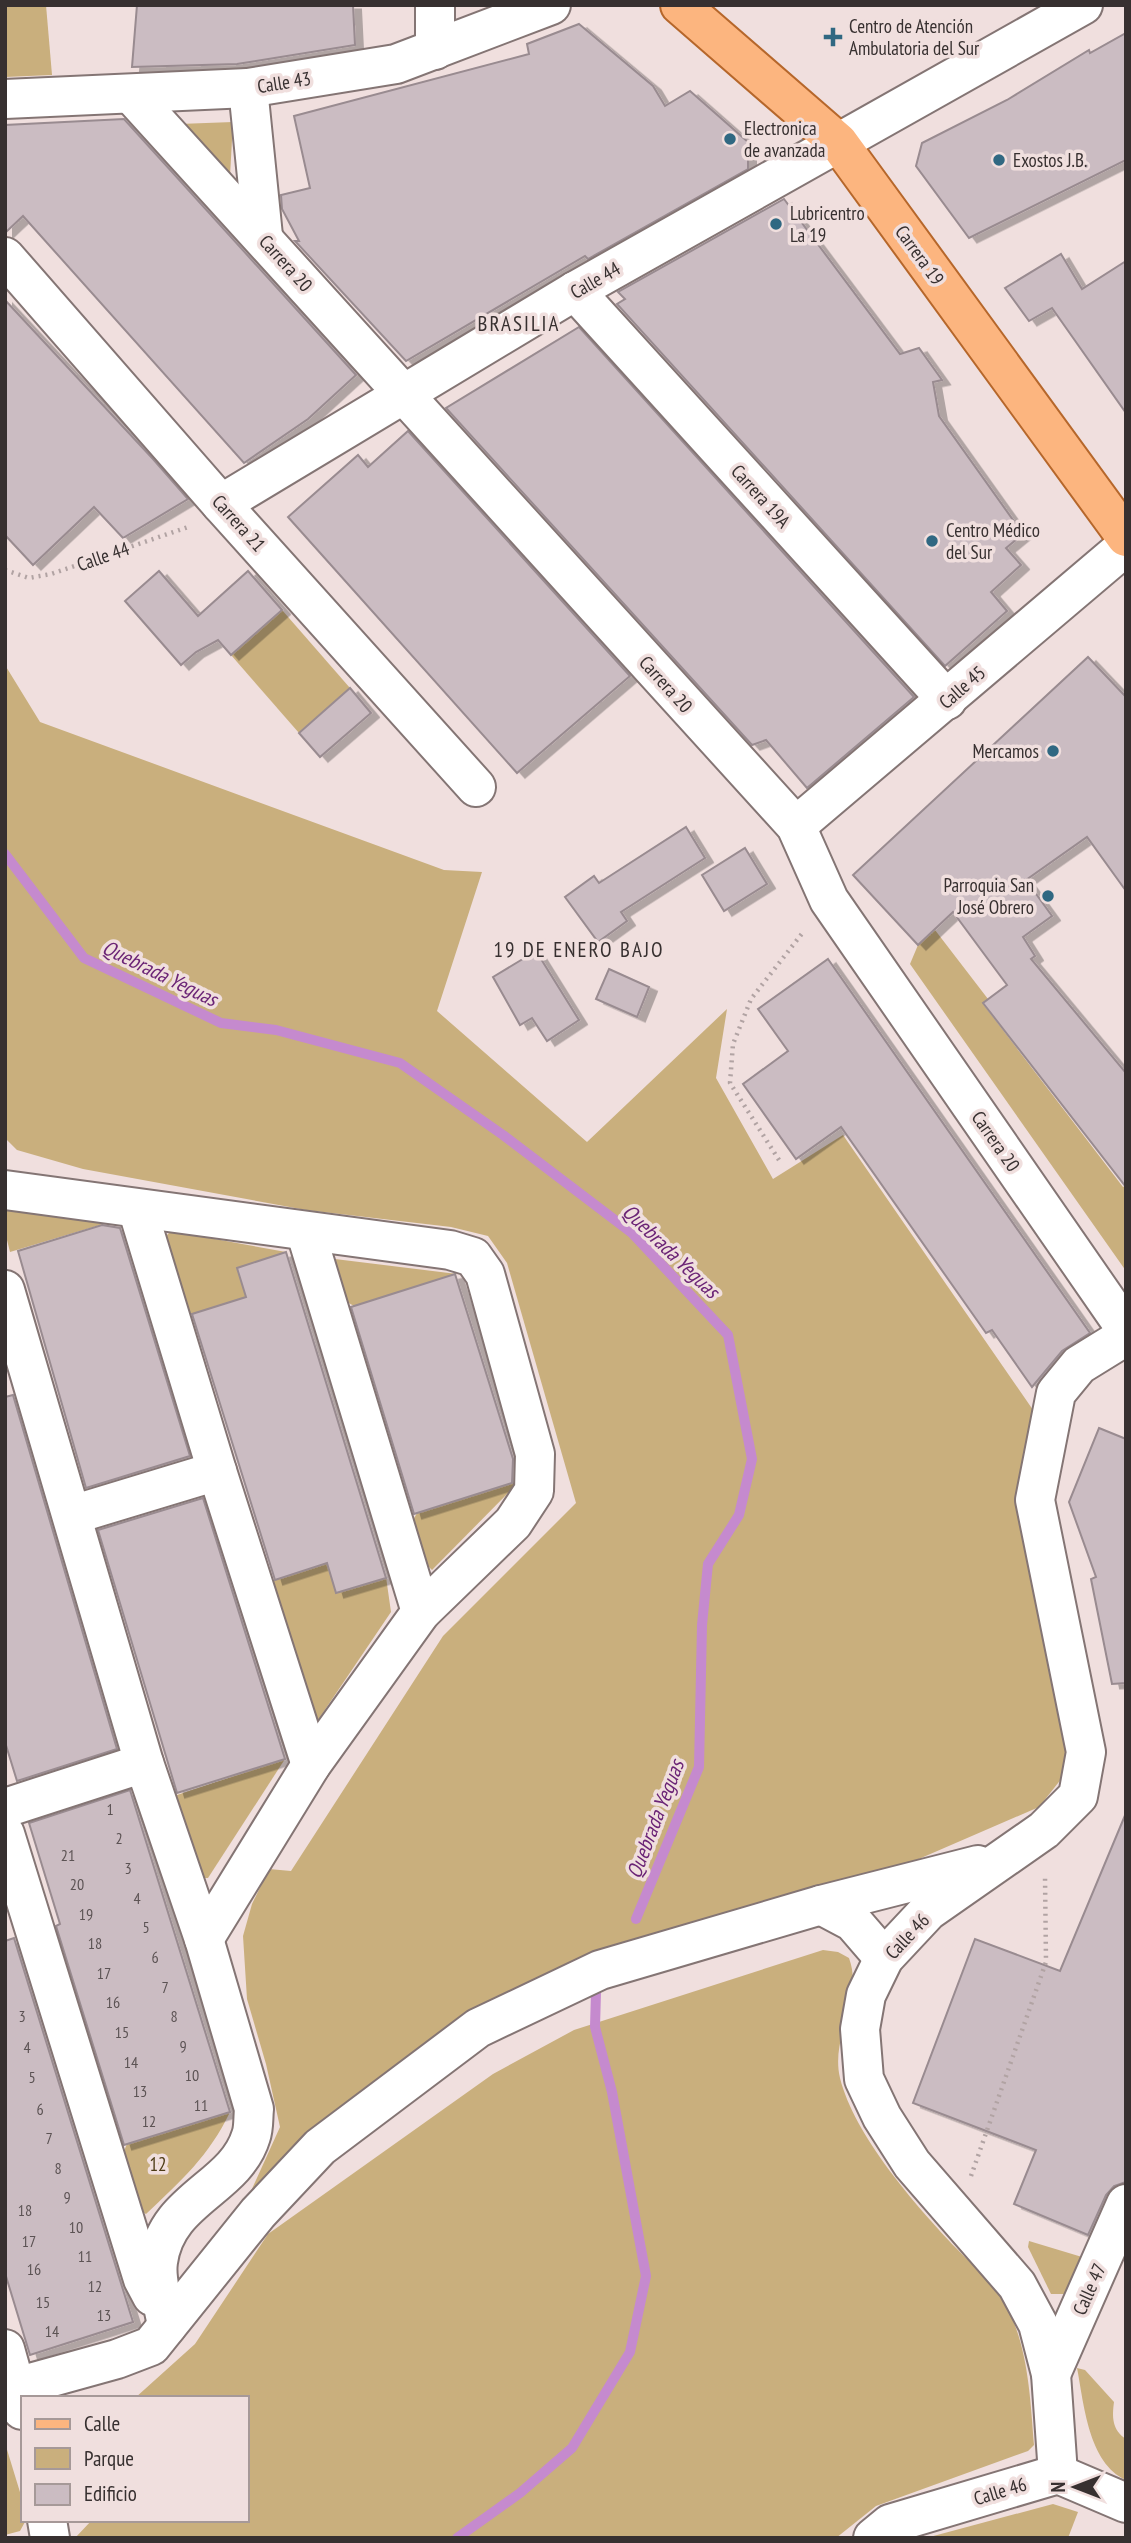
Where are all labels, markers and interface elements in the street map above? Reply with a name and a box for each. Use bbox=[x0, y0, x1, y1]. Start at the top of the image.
place label: Centro de Atención Ambulatoria del Sur bbox=[849, 14, 980, 60]
marker: Centro de Atención Ambulatoria del Sur bbox=[823, 27, 843, 47]
street label: Calle 43 bbox=[256, 66, 312, 98]
place label: Electronica de avanzada bbox=[744, 116, 825, 162]
marker: Electronica de avanzada bbox=[722, 131, 738, 147]
place label: Exostos J.B. bbox=[1013, 148, 1087, 172]
marker: Exostos J.B. bbox=[991, 152, 1007, 168]
place label: Lubricentro La 19 bbox=[790, 201, 865, 247]
marker: Lubricentro La 19 bbox=[768, 216, 784, 232]
street label: Carrera 19 bbox=[890, 220, 950, 290]
street label: Carrera 20 bbox=[254, 230, 318, 296]
street label: Calle 44 bbox=[566, 256, 625, 304]
district label: BRASILIA bbox=[478, 310, 560, 337]
street label: Carrera 19A bbox=[726, 459, 796, 533]
street label: Carrera 21 bbox=[207, 490, 271, 556]
place label: Centro Médico del Sur bbox=[946, 518, 1040, 564]
marker: Centro Médico del Sur bbox=[924, 533, 940, 549]
street label: Calle 44 bbox=[74, 536, 133, 576]
street label: Carrera 20 bbox=[634, 651, 698, 717]
street label: Calle 45 bbox=[934, 660, 990, 714]
place label: Mercamos bbox=[972, 739, 1039, 763]
marker: Mercamos bbox=[1045, 743, 1061, 759]
place label: Parroquia San José Obrero bbox=[943, 873, 1034, 919]
marker: Parroquia San José Obrero bbox=[1040, 888, 1056, 904]
water label: Quebrada Yeguas bbox=[98, 934, 223, 1013]
district label: 19 DE ENERO BAJO bbox=[493, 936, 665, 963]
street label: Carrera 20 bbox=[967, 1106, 1025, 1176]
water label: Quebrada Yeguas bbox=[617, 1198, 726, 1305]
water label: Quebrada Yeguas bbox=[620, 1754, 691, 1882]
house number: 1 bbox=[106, 1799, 114, 1819]
house number: 2 bbox=[115, 1828, 123, 1848]
house number: 21 bbox=[61, 1845, 75, 1865]
house number: 3 bbox=[124, 1858, 132, 1878]
house number: 20 bbox=[70, 1874, 84, 1894]
house number: 4 bbox=[133, 1888, 141, 1908]
house number: 19 bbox=[79, 1904, 93, 1924]
street label: Calle 46 bbox=[880, 1908, 934, 1964]
house number: 5 bbox=[142, 1917, 150, 1937]
house number: 18 bbox=[88, 1933, 102, 1953]
house number: 6 bbox=[151, 1947, 159, 1967]
house number: 17 bbox=[97, 1963, 111, 1983]
house number: 7 bbox=[161, 1977, 169, 1997]
house number: 16 bbox=[106, 1992, 120, 2012]
house number: 3 bbox=[18, 2006, 26, 2026]
house number: 8 bbox=[170, 2006, 178, 2026]
house number: 15 bbox=[115, 2022, 129, 2042]
house number: 9 bbox=[179, 2036, 187, 2056]
house number: 4 bbox=[23, 2037, 31, 2057]
house number: 14 bbox=[124, 2052, 138, 2072]
house number: 10 bbox=[185, 2065, 199, 2085]
house number: 5 bbox=[28, 2067, 36, 2087]
house number: 13 bbox=[133, 2081, 147, 2101]
house number: 11 bbox=[194, 2095, 208, 2115]
house number: 6 bbox=[36, 2099, 44, 2119]
house number: 12 bbox=[142, 2111, 156, 2131]
house number: 7 bbox=[45, 2128, 53, 2148]
park label: 12 bbox=[149, 2152, 167, 2176]
house number: 8 bbox=[54, 2158, 62, 2178]
house number: 9 bbox=[63, 2187, 71, 2207]
house number: 18 bbox=[18, 2200, 32, 2220]
house number: 10 bbox=[69, 2217, 83, 2237]
house number: 17 bbox=[22, 2231, 36, 2251]
house number: 11 bbox=[78, 2246, 92, 2266]
house number: 16 bbox=[27, 2259, 41, 2279]
street label: Calle 47 bbox=[1067, 2260, 1111, 2318]
house number: 12 bbox=[88, 2276, 102, 2296]
house number: 15 bbox=[36, 2292, 50, 2312]
house number: 13 bbox=[97, 2305, 111, 2325]
house number: 14 bbox=[45, 2321, 59, 2341]
legend bbox=[21, 2396, 248, 2522]
text: Calle bbox=[84, 2410, 120, 2437]
text: Parque bbox=[84, 2445, 134, 2472]
north arrow bbox=[1040, 2452, 1110, 2522]
street label: Calle 46 bbox=[971, 2472, 1029, 2510]
text: Edificio bbox=[84, 2480, 137, 2507]
text: N bbox=[1046, 2482, 1070, 2492]

